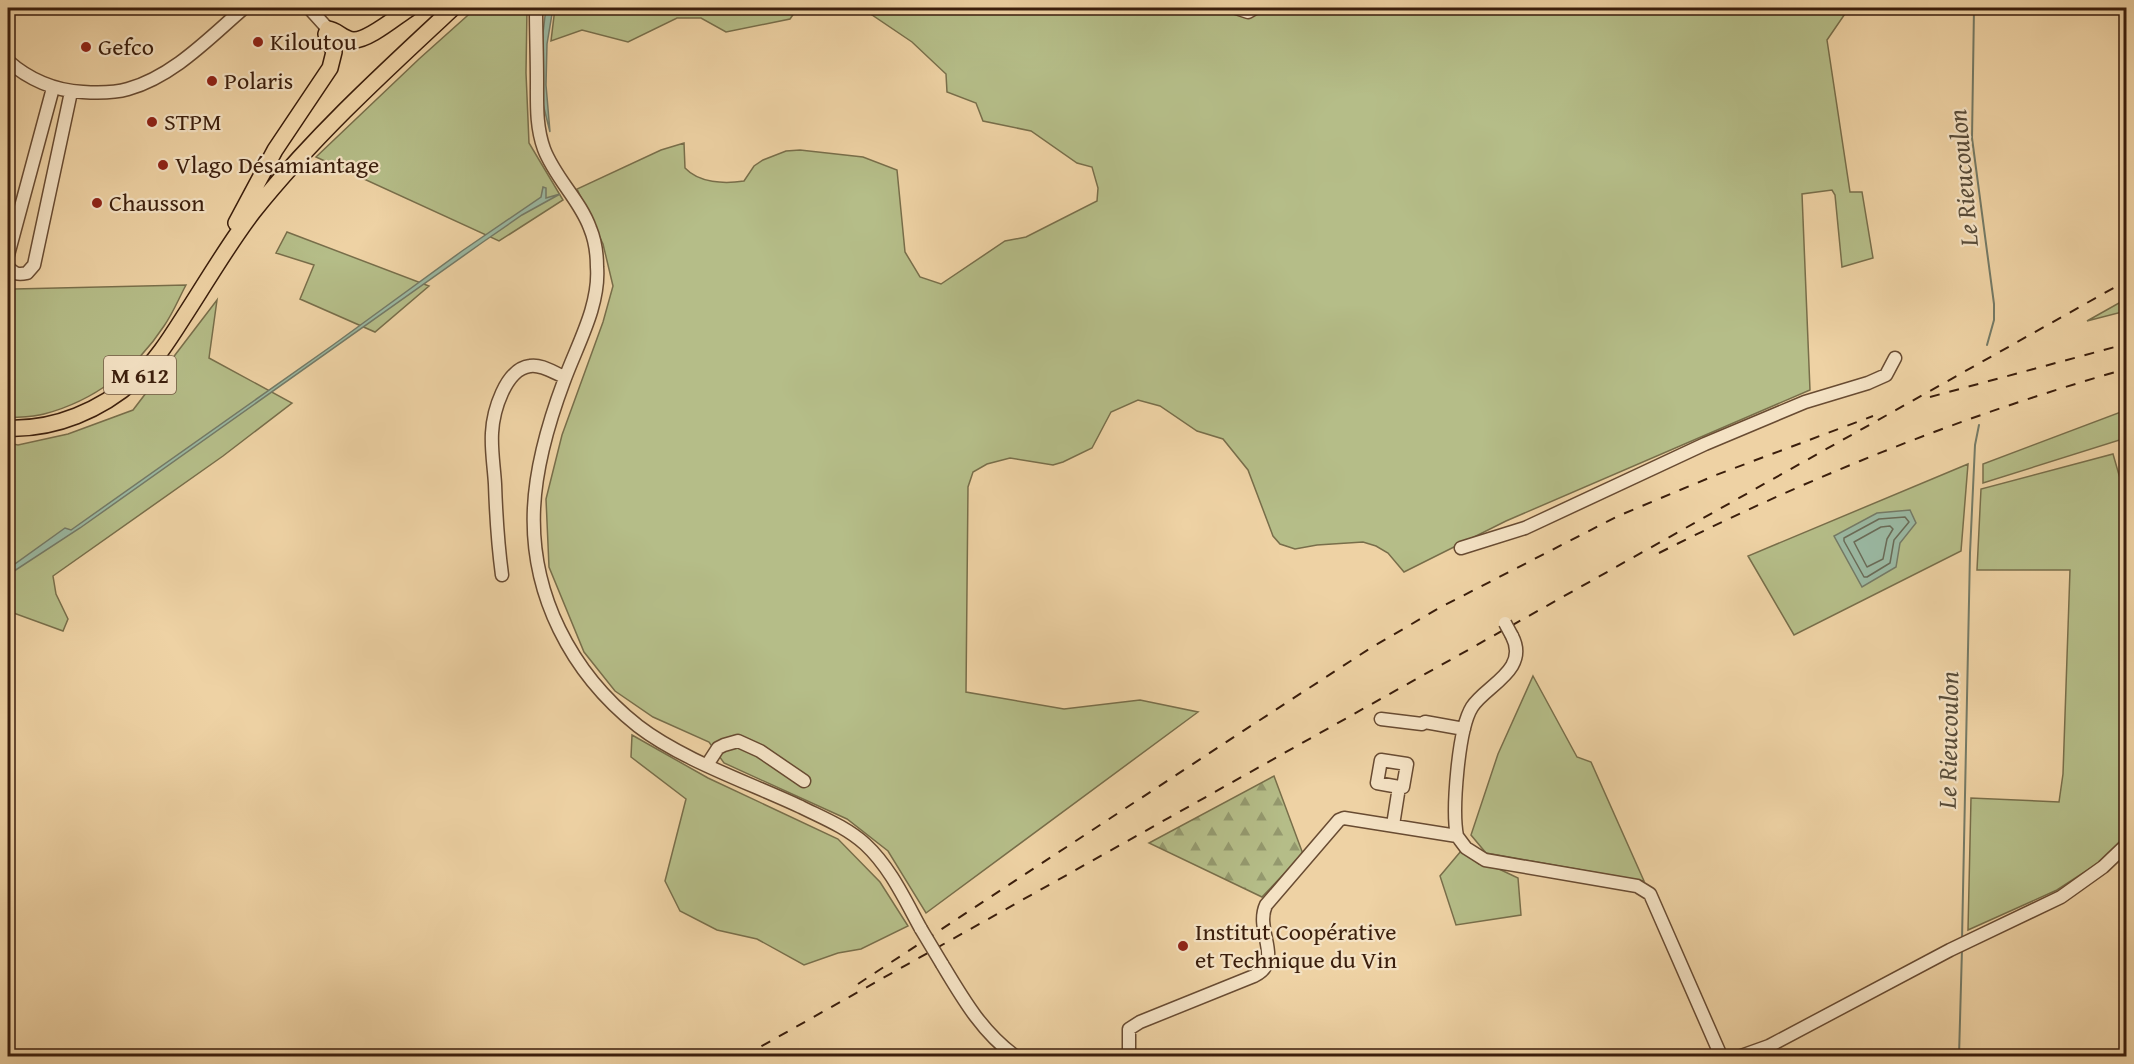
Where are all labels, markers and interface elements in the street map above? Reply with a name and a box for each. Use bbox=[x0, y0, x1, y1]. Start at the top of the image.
place label: Kiloutou bbox=[270, 24, 357, 59]
place label: Gefco bbox=[98, 29, 154, 64]
marker: Kiloutou bbox=[251, 35, 265, 49]
marker: Gefco bbox=[79, 40, 93, 54]
place label: Polaris bbox=[224, 63, 293, 98]
marker: Polaris bbox=[205, 74, 219, 88]
place label: STPM bbox=[164, 104, 222, 139]
water label: Le Rieucoulon bbox=[1937, 108, 1988, 249]
marker: STPM bbox=[145, 115, 159, 129]
place label: Vlago Désamiantage bbox=[175, 147, 379, 182]
marker: Vlago Désamiantage bbox=[156, 158, 170, 172]
place label: Chausson bbox=[109, 185, 205, 220]
marker: Chausson bbox=[90, 196, 104, 210]
road number: M 612 bbox=[104, 356, 176, 394]
water label: Le Rieucoulon bbox=[1927, 671, 1968, 810]
place label: Institut Coopérative et Technique du Vin bbox=[1195, 914, 1397, 977]
marker: Institut Coopérative et Technique du Vin bbox=[1176, 939, 1190, 953]

